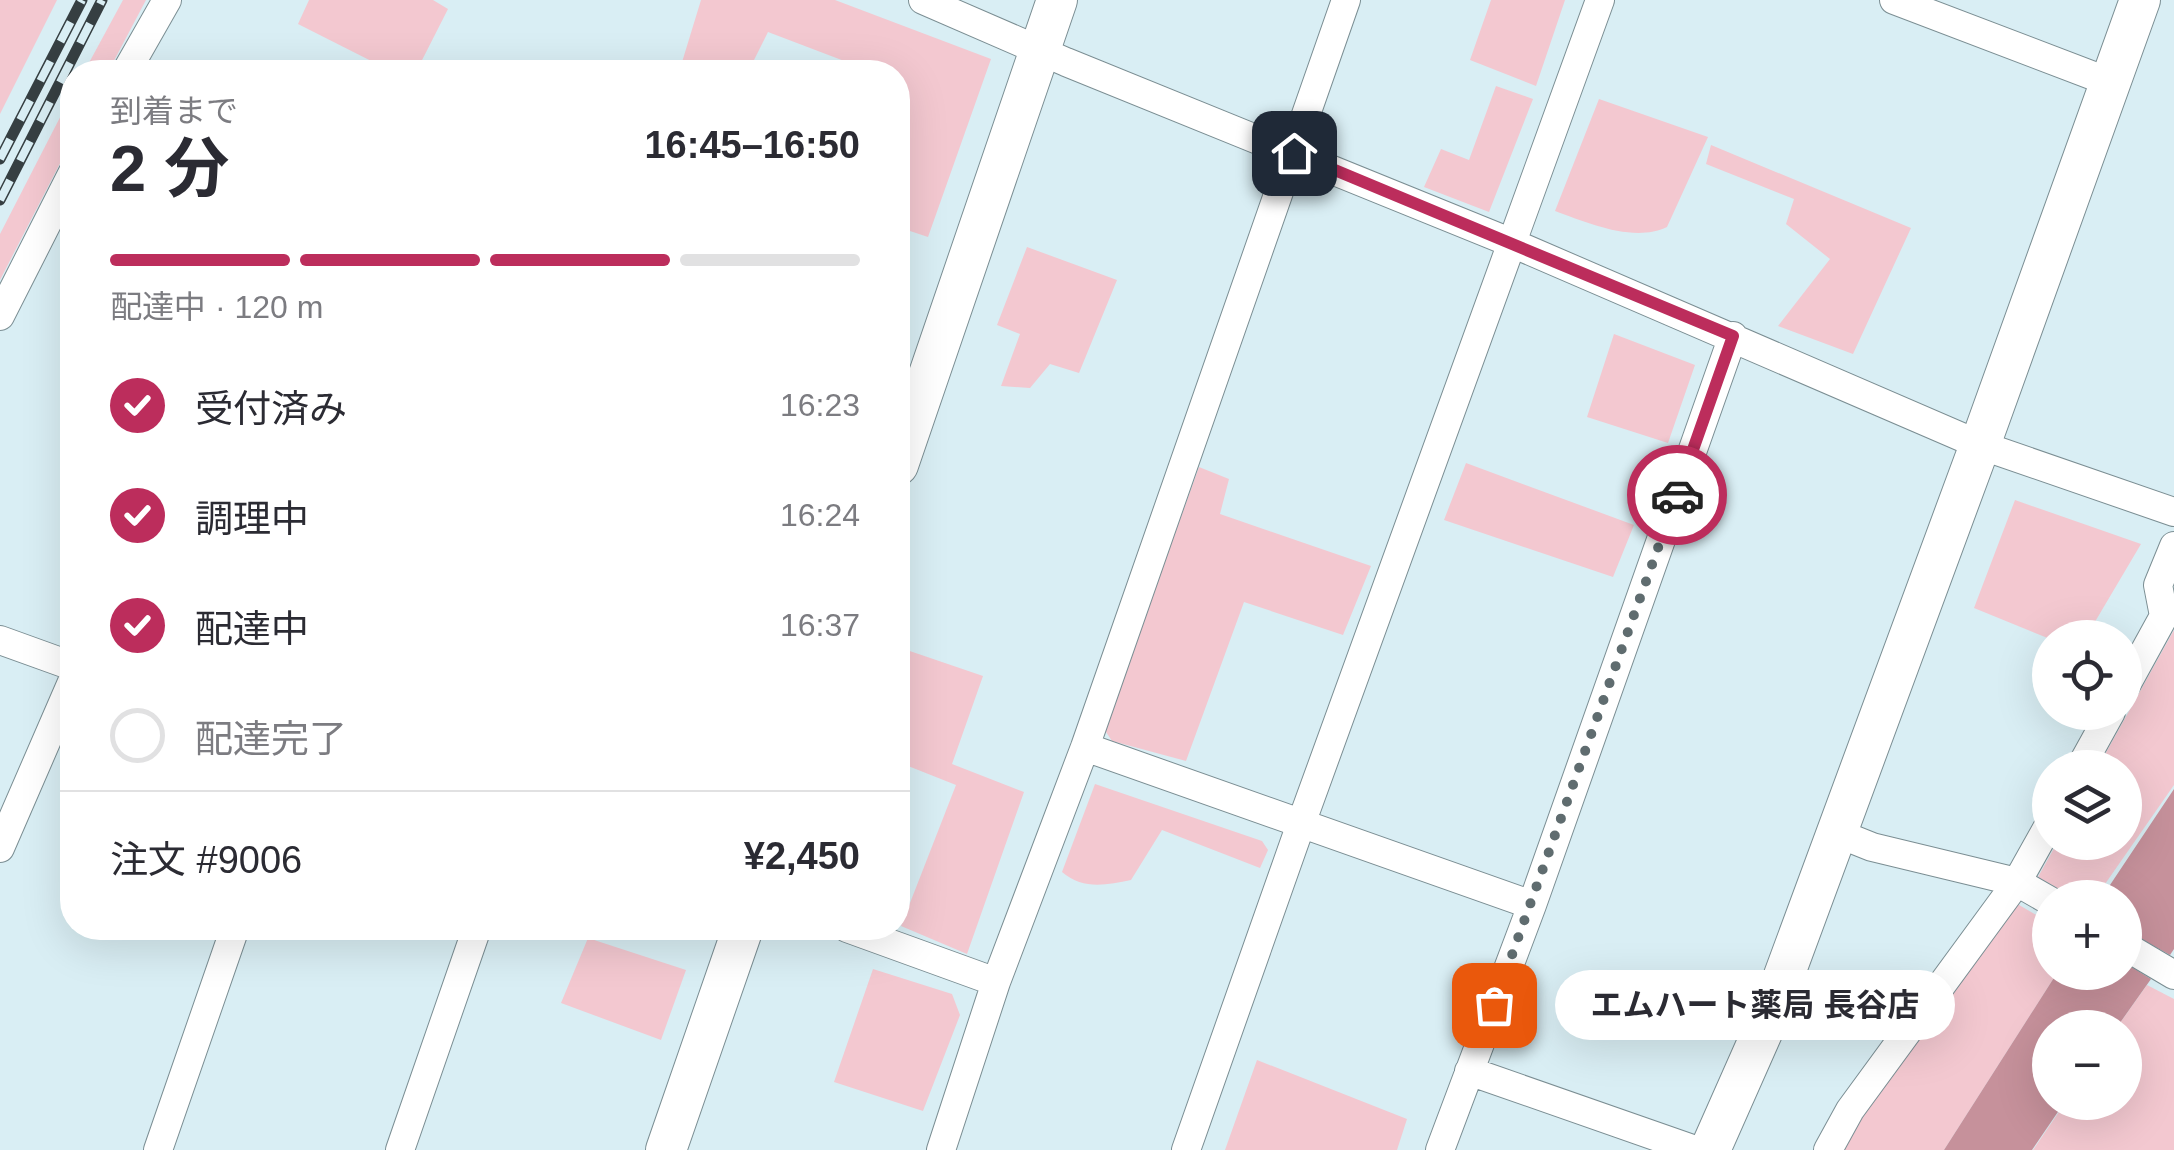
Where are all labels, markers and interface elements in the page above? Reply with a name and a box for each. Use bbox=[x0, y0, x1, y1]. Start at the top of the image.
text: 到着まで bbox=[110, 93, 238, 129]
pin bbox=[1252, 111, 1337, 196]
text: 16:45–16:50 bbox=[644, 124, 860, 166]
icon: home bbox=[1267, 126, 1322, 181]
text: 2 分 bbox=[110, 132, 229, 205]
text: 配達中 · 120 m bbox=[110, 289, 323, 325]
icon: check bbox=[110, 378, 165, 433]
text: 16:23 bbox=[780, 387, 860, 423]
text: 受付済み bbox=[195, 388, 347, 430]
courier bbox=[1627, 445, 1727, 545]
icon: car bbox=[1650, 468, 1705, 523]
icon: check bbox=[110, 488, 165, 543]
text: 16:24 bbox=[780, 497, 860, 533]
text: 調理中 bbox=[195, 498, 309, 540]
icon: check bbox=[110, 598, 165, 653]
text: 16:37 bbox=[780, 607, 860, 643]
text: 配達中 bbox=[195, 608, 309, 650]
map controls bbox=[2032, 620, 2142, 1120]
button: locate bbox=[2032, 620, 2142, 730]
text: 配達完了 bbox=[195, 718, 347, 760]
button: layers bbox=[2032, 750, 2142, 860]
text: ¥2,450 bbox=[744, 835, 860, 877]
text: 注文 #9006 bbox=[110, 839, 302, 881]
button: + bbox=[2032, 880, 2142, 990]
pin bbox=[1452, 963, 1537, 1048]
callout: エムハート薬局 長谷店 bbox=[1554, 970, 1954, 1040]
icon: bag bbox=[1467, 978, 1522, 1033]
text: エムハート薬局 長谷店 bbox=[1591, 987, 1919, 1023]
button: − bbox=[2032, 1010, 2142, 1120]

